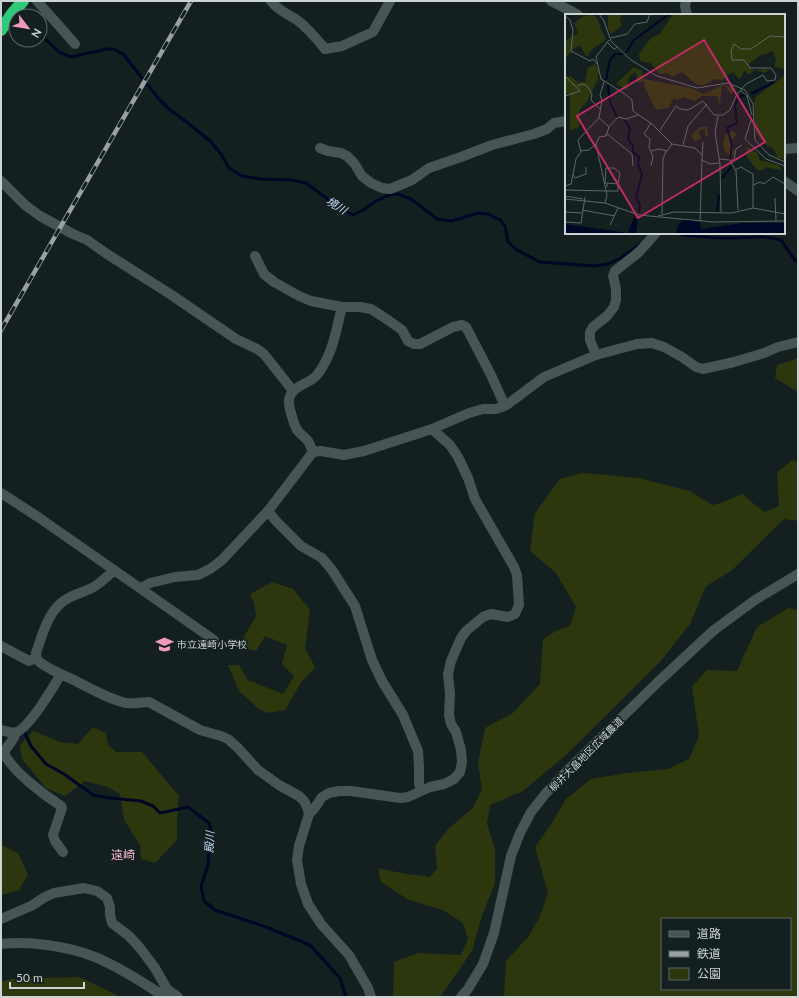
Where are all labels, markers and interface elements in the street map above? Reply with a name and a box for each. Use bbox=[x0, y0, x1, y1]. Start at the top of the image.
north arrow bbox=[8, 8, 48, 48]
inset map bbox=[565, 14, 785, 234]
text: N bbox=[29, 26, 45, 40]
water label: 境川 bbox=[324, 194, 351, 217]
school or university icon: 市立遠崎小学校 bbox=[154, 634, 174, 654]
place label: 市立遠崎小学校 bbox=[177, 638, 247, 650]
street label: 柳井大畠地区広域農道 bbox=[546, 714, 626, 794]
water label: 殿川 bbox=[202, 830, 216, 853]
district label: 遠崎 bbox=[111, 847, 135, 862]
legend bbox=[661, 918, 791, 990]
text: 道路 bbox=[697, 926, 721, 941]
text: 鉄道 bbox=[697, 946, 721, 961]
scale bar bbox=[10, 964, 84, 990]
text: 公園 bbox=[697, 966, 721, 981]
text: 50 m bbox=[16, 970, 43, 985]

